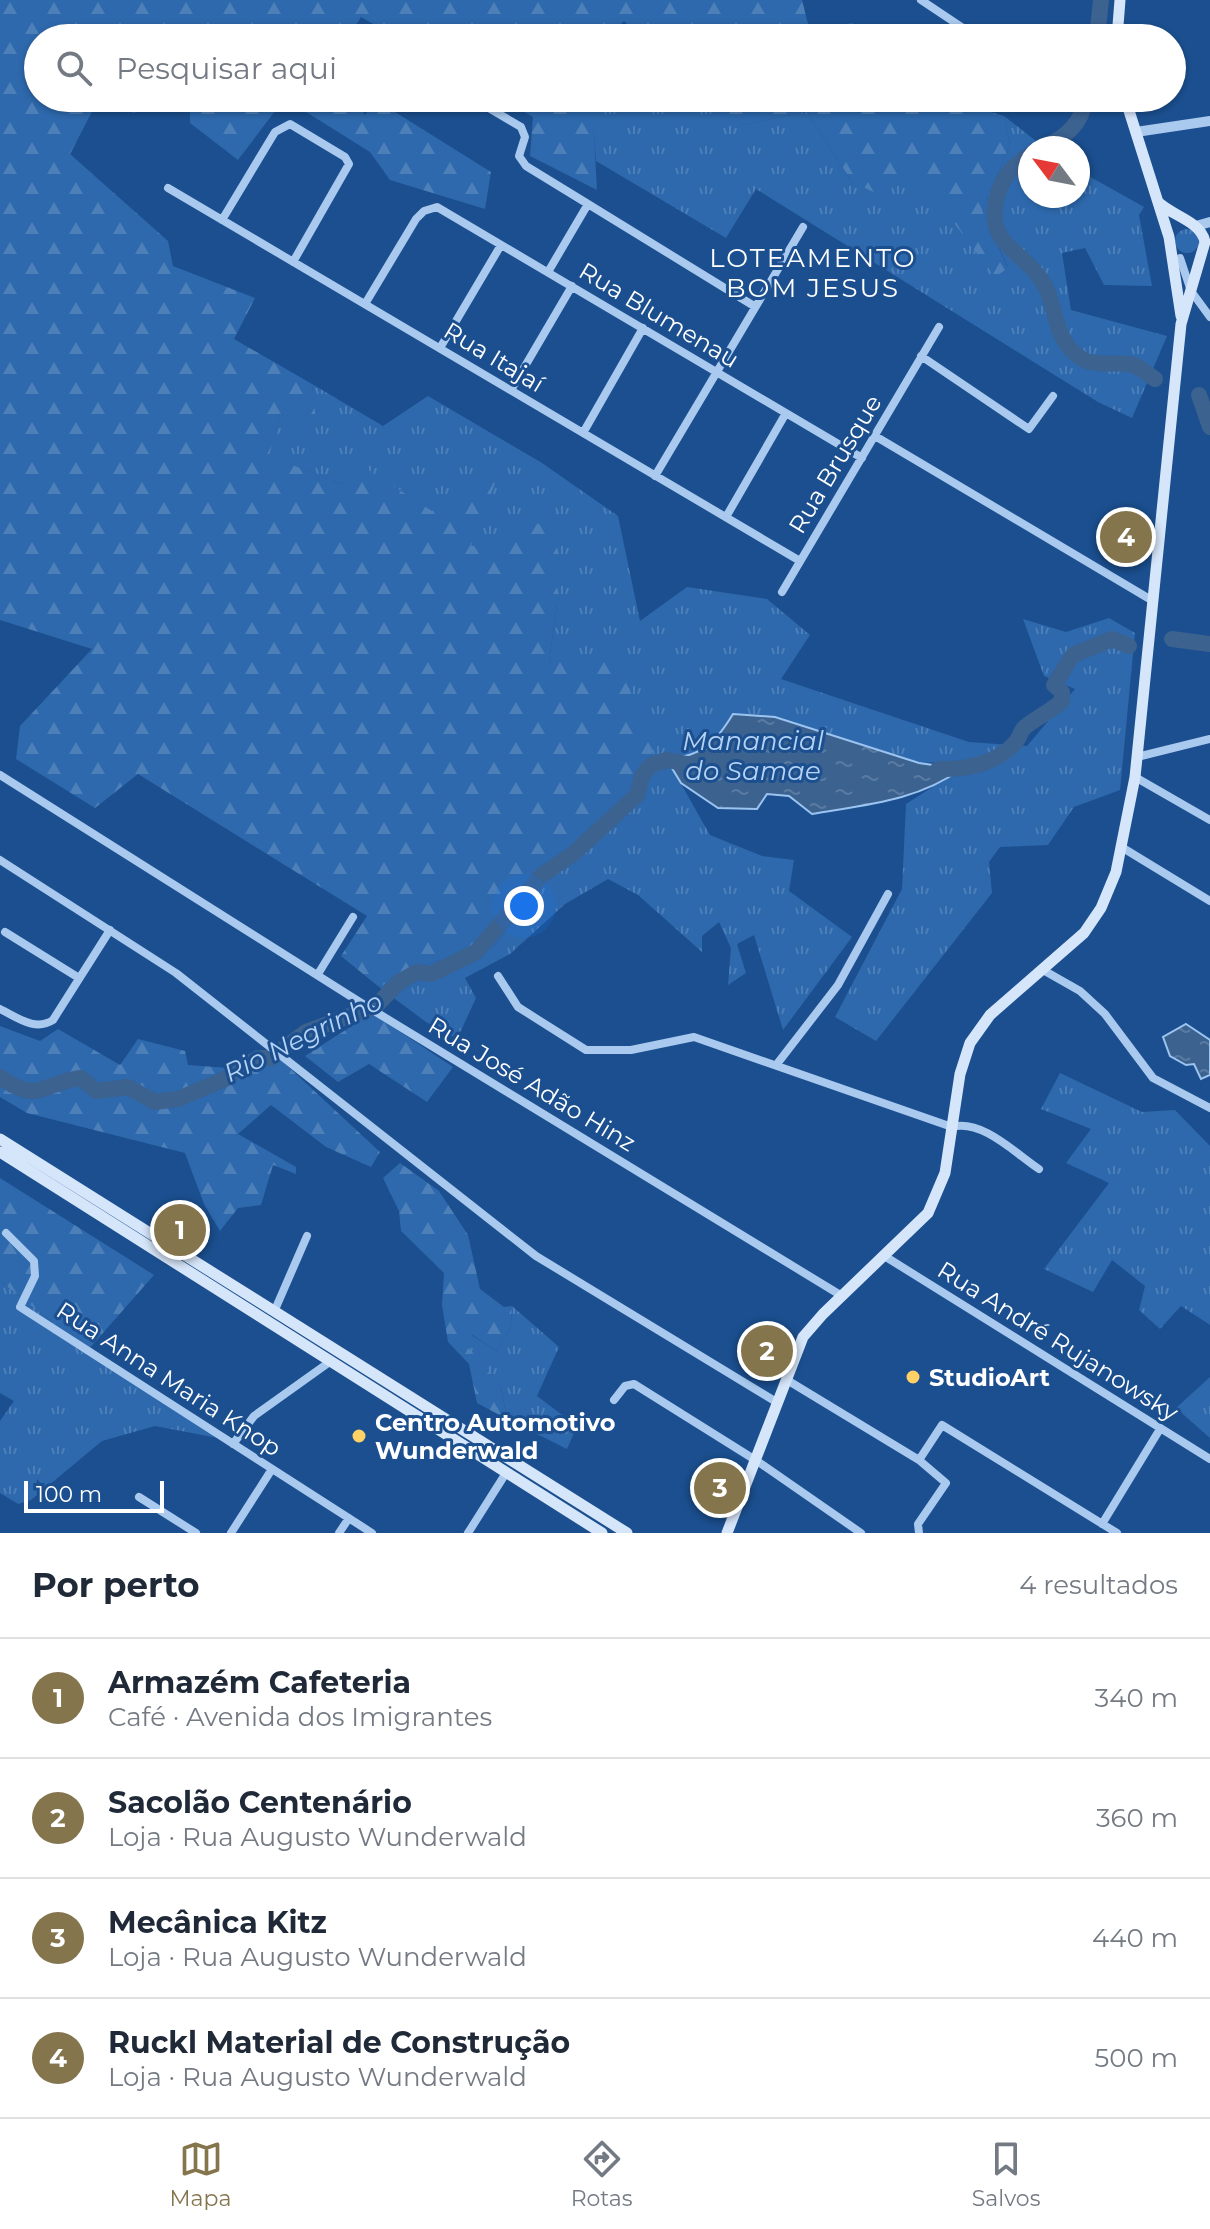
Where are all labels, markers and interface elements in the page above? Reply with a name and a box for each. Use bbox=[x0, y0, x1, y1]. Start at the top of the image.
search box bbox=[24, 24, 1186, 112]
icon: search bbox=[52, 46, 96, 90]
text: Pesquisar aqui bbox=[116, 50, 337, 87]
north arrow bbox=[1018, 136, 1090, 208]
district label: LOTEAMENTO BOM JESUS bbox=[709, 242, 917, 304]
street label: Rua Blumenau bbox=[574, 256, 744, 374]
street label: Rua Itajaí bbox=[439, 316, 551, 399]
street label: Rua Brusque bbox=[782, 390, 888, 538]
pin: 4 bbox=[1100, 507, 1152, 567]
water label: Manancial do Samae bbox=[682, 725, 824, 787]
your location bbox=[504, 886, 544, 926]
water label: Rio Negrinho bbox=[219, 985, 387, 1089]
street label: Rua José Adão Hinz bbox=[423, 1011, 641, 1157]
pin: 1 bbox=[154, 1200, 206, 1260]
street label: Rua André Rujanowsky bbox=[932, 1255, 1184, 1427]
street label: Rua Anna Maria Knop bbox=[51, 1296, 287, 1462]
pin: 2 bbox=[741, 1321, 793, 1381]
place label: StudioArt bbox=[929, 1363, 1050, 1392]
marker: StudioArt bbox=[904, 1368, 922, 1386]
place label: Centro Automotivo Wunderwald bbox=[375, 1408, 616, 1465]
marker: Centro Automotivo Wunderwald bbox=[350, 1427, 368, 1445]
pin: 3 bbox=[694, 1458, 746, 1518]
scale bar bbox=[24, 1477, 164, 1513]
text: 100 m bbox=[36, 1481, 102, 1508]
text: Por perto bbox=[32, 1564, 200, 1606]
text: 4 resultados bbox=[1019, 1569, 1178, 1601]
text: Armazém Cafeteria bbox=[108, 1664, 411, 1701]
text: 1 bbox=[53, 1682, 63, 1714]
text: 340 m bbox=[1095, 1682, 1178, 1714]
text: Café · Avenida dos Imigrantes bbox=[108, 1701, 492, 1733]
text: Sacolão Centenário bbox=[108, 1784, 412, 1821]
text: 2 bbox=[50, 1802, 66, 1834]
text: 360 m bbox=[1096, 1802, 1178, 1834]
text: Loja · Rua Augusto Wunderwald bbox=[108, 1821, 527, 1853]
text: Mecânica Kitz bbox=[108, 1904, 327, 1941]
text: 3 bbox=[50, 1922, 66, 1954]
text: 440 m bbox=[1092, 1922, 1178, 1954]
text: Loja · Rua Augusto Wunderwald bbox=[108, 1941, 527, 1973]
text: Ruckl Material de Construção bbox=[108, 2024, 570, 2061]
text: 4 bbox=[49, 2042, 67, 2074]
text: 500 m bbox=[1094, 2042, 1178, 2074]
text: Loja · Rua Augusto Wunderwald bbox=[108, 2061, 527, 2093]
tab: Mapa bbox=[170, 2137, 231, 2212]
tab: Rotas bbox=[571, 2137, 633, 2212]
tab: Salvos bbox=[972, 2137, 1040, 2212]

